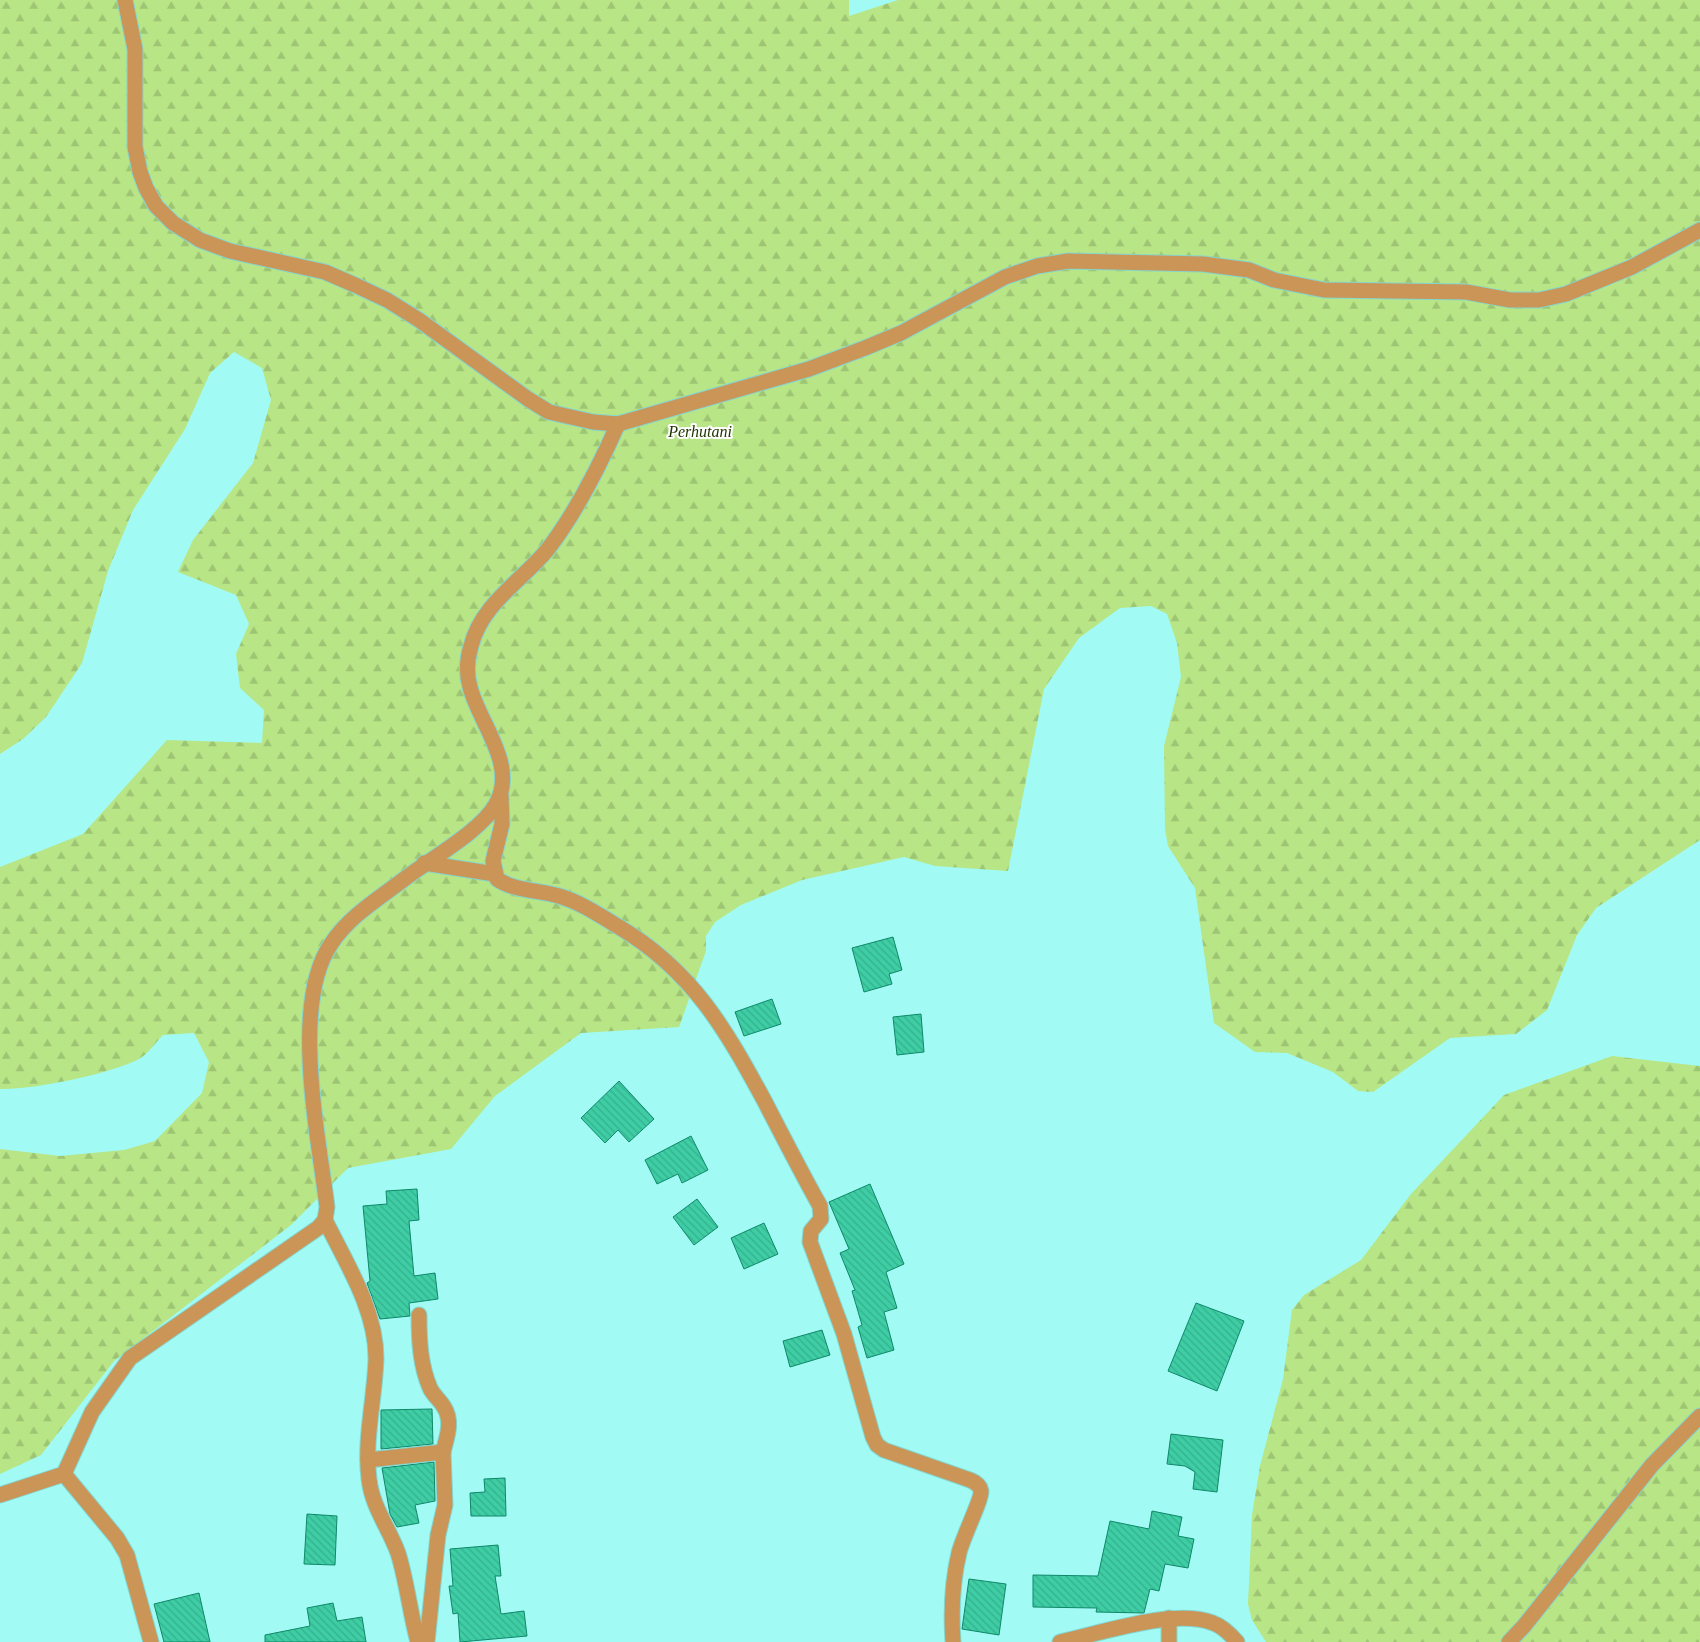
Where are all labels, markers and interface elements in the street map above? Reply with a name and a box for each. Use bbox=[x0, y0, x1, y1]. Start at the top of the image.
park label: Perhutani bbox=[667, 423, 732, 440]

